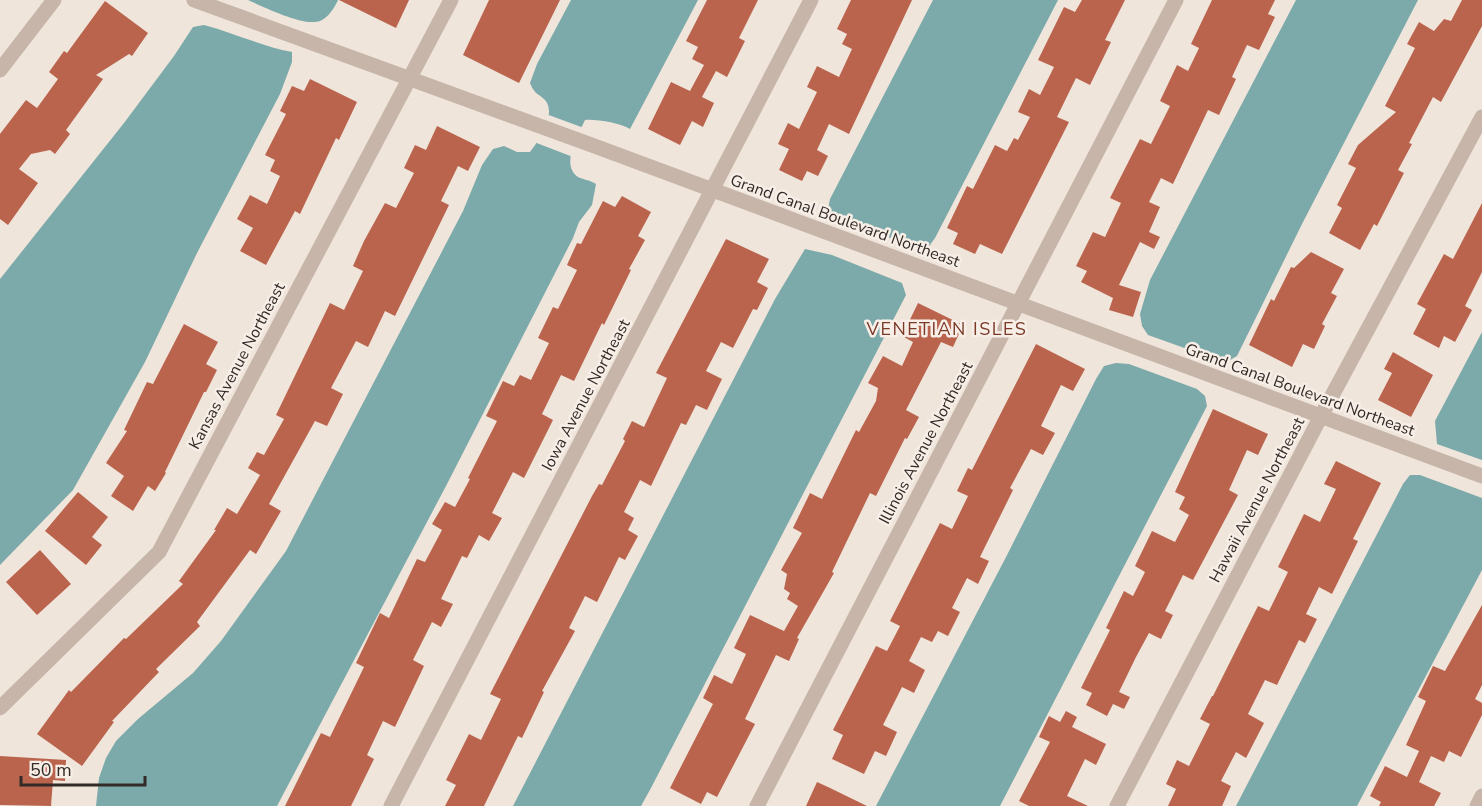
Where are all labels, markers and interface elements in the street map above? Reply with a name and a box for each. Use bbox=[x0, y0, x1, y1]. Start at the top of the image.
street label: Grand Canal Boulevard Northeast bbox=[727, 169, 963, 273]
street label: Kansas Avenue Northeast bbox=[184, 278, 291, 453]
street label: Iowa Avenue Northeast bbox=[537, 315, 636, 475]
district label: VENETIAN ISLES bbox=[866, 317, 1027, 341]
street label: Grand Canal Boulevard Northeast bbox=[1182, 338, 1418, 442]
street label: Illinois Avenue Northeast bbox=[874, 358, 978, 528]
street label: Hawaii Avenue Northeast bbox=[1204, 413, 1310, 587]
scale bar bbox=[21, 749, 146, 787]
text: 50 m bbox=[30, 758, 72, 782]

